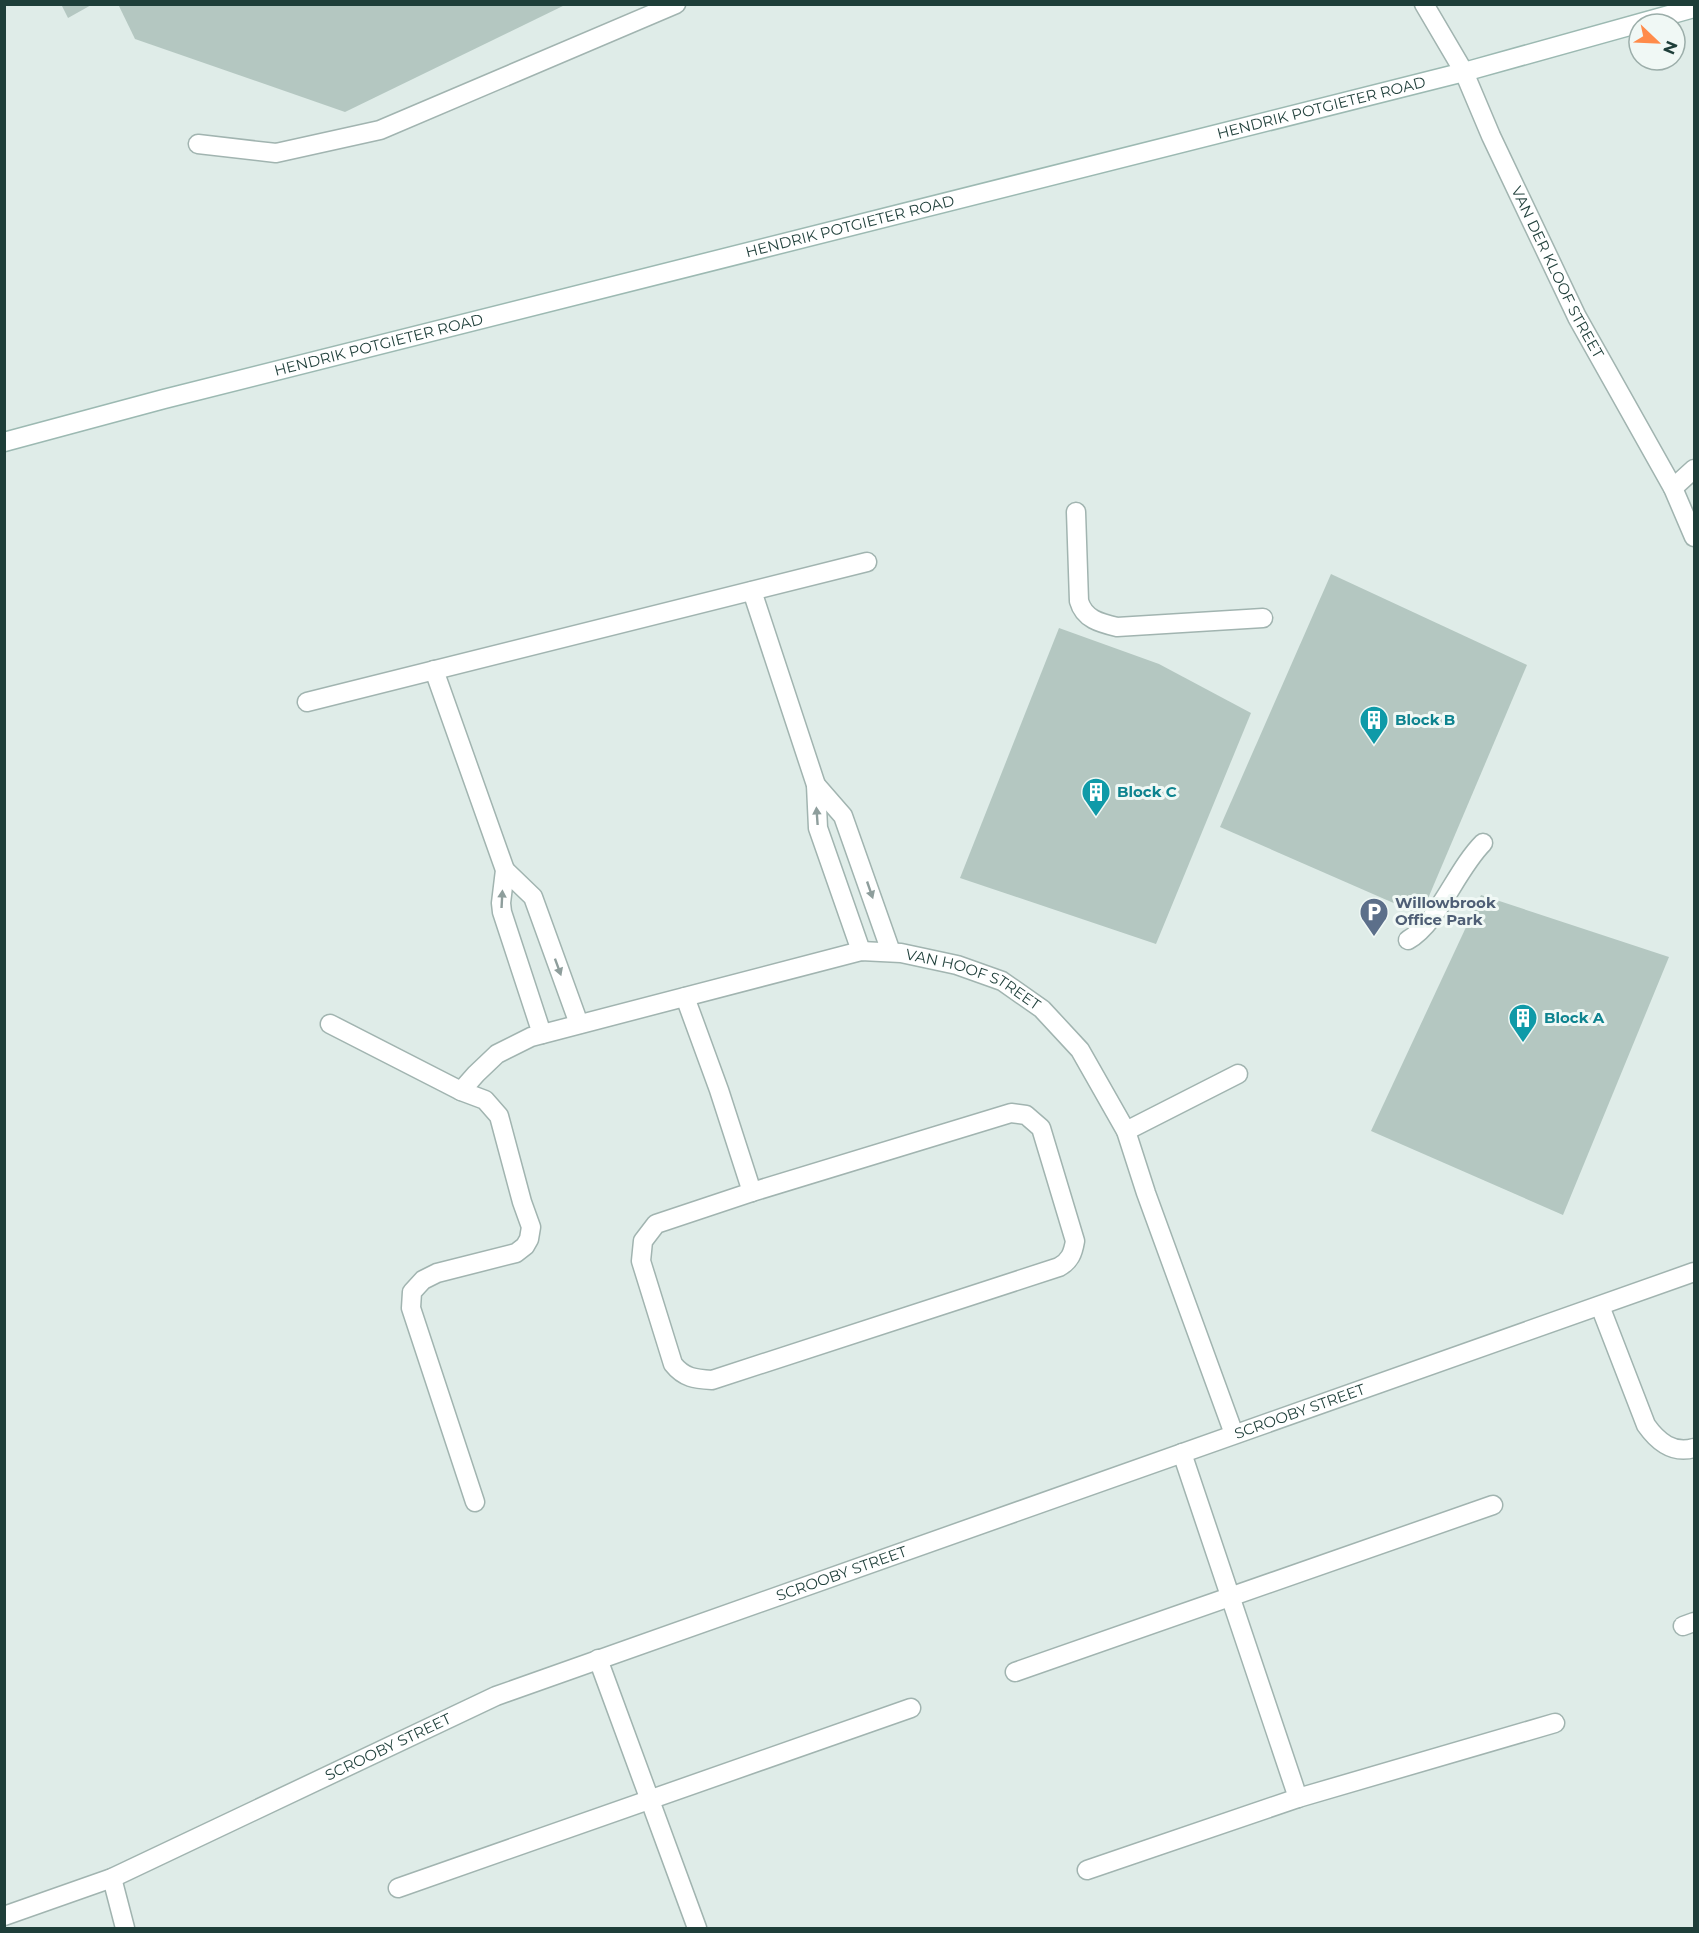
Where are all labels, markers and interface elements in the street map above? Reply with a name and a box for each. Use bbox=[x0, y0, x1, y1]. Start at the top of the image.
north arrow bbox=[1627, 12, 1687, 72]
text: N bbox=[1659, 38, 1682, 57]
street label: HENDRIK POTGIETER ROAD bbox=[1215, 72, 1428, 143]
street label: VAN DER KLOOF STREET bbox=[1507, 183, 1608, 362]
street label: HENDRIK POTGIETER ROAD bbox=[743, 191, 956, 261]
street label: HENDRIK POTGIETER ROAD bbox=[272, 309, 485, 380]
building icon: Block B bbox=[1358, 704, 1390, 746]
place label: Block B bbox=[1395, 710, 1455, 729]
building icon: Block C bbox=[1080, 776, 1112, 818]
place label: Block C bbox=[1117, 782, 1177, 801]
one-way arrow bbox=[812, 806, 822, 825]
one-way arrow bbox=[866, 881, 875, 899]
one-way arrow bbox=[498, 889, 507, 908]
place label: Willowbrook Office Park bbox=[1395, 893, 1496, 929]
parking icon: Willowbrook Office Park bbox=[1358, 896, 1390, 938]
street label: VAN HOOF STREET bbox=[904, 944, 1045, 1014]
one-way arrow bbox=[554, 959, 564, 977]
building icon: Block A bbox=[1507, 1002, 1539, 1044]
place label: Block A bbox=[1544, 1008, 1605, 1027]
street label: SCROOBY STREET bbox=[1232, 1379, 1368, 1443]
street label: SCROOBY STREET bbox=[773, 1541, 910, 1605]
street label: SCROOBY STREET bbox=[322, 1709, 454, 1785]

